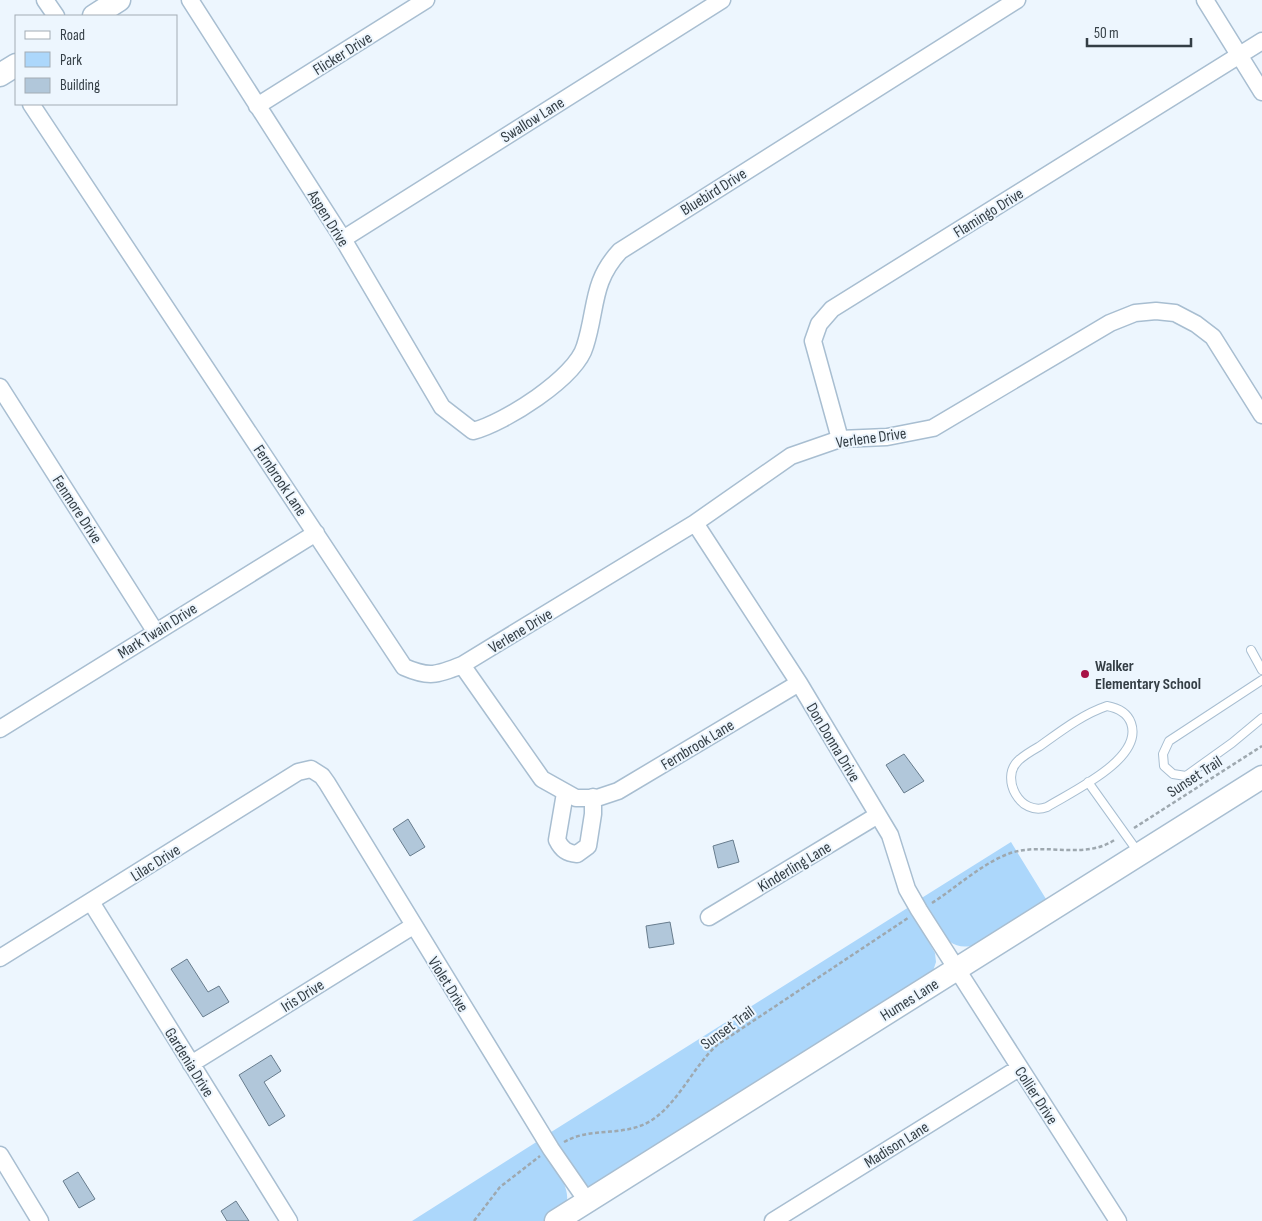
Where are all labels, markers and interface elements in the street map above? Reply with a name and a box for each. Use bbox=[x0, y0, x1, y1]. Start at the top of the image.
legend bbox=[15, 15, 178, 105]
scale bar bbox=[1087, 15, 1191, 47]
text: 50 m bbox=[1094, 24, 1119, 43]
text: Road bbox=[60, 26, 85, 45]
street label: Flicker Drive bbox=[310, 29, 376, 80]
text: Park bbox=[60, 51, 82, 70]
text: Building bbox=[60, 76, 100, 95]
street label: Swallow Lane bbox=[498, 93, 568, 147]
street label: Bluebird Drive bbox=[677, 165, 750, 220]
street label: Flamingo Drive bbox=[950, 184, 1027, 242]
street label: Aspen Drive bbox=[302, 186, 352, 251]
street label: Verlene Drive bbox=[835, 424, 908, 453]
street label: Fernbrook Lane bbox=[249, 442, 311, 520]
street label: Fenmore Drive bbox=[48, 472, 106, 547]
street label: Mark Twain Drive bbox=[115, 599, 201, 663]
street label: Verlene Drive bbox=[485, 605, 556, 658]
place label: Walker Elementary School bbox=[1095, 657, 1201, 694]
marker: Walker Elementary School bbox=[1079, 668, 1091, 680]
street label: Don Donna Drive bbox=[802, 700, 864, 786]
street label: Fernbrook Lane bbox=[658, 716, 738, 775]
street label: Sunset Trail bbox=[1164, 752, 1226, 802]
street label: Kinderling Lane bbox=[755, 838, 835, 897]
street label: Lilac Drive bbox=[127, 841, 184, 886]
street label: Violet Drive bbox=[423, 954, 472, 1016]
street label: Humes Lane bbox=[877, 975, 942, 1026]
street label: Iris Drive bbox=[278, 976, 328, 1017]
street label: Sunset Trail bbox=[697, 1002, 758, 1054]
street label: Gardenia Drive bbox=[160, 1025, 217, 1101]
street label: Collier Drive bbox=[1010, 1063, 1061, 1128]
street label: Madison Lane bbox=[861, 1118, 933, 1173]

